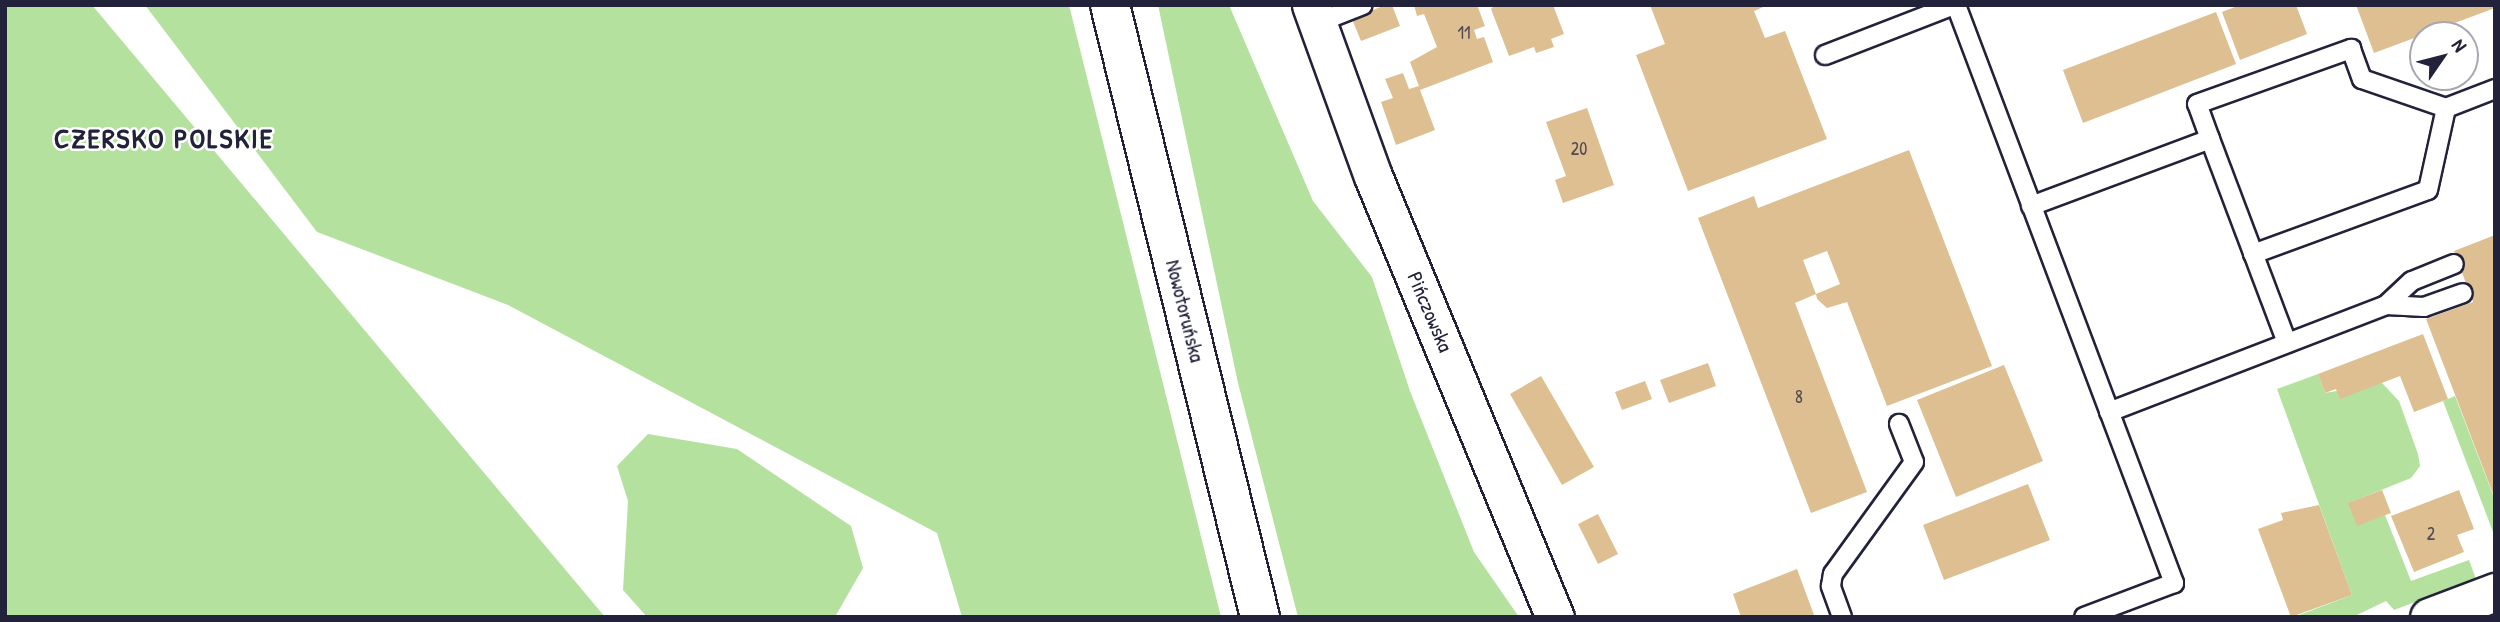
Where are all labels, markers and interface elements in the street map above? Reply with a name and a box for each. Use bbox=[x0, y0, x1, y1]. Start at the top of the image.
north arrow bbox=[2409, 21, 2479, 91]
house number: 11 bbox=[1457, 22, 1471, 44]
text: N bbox=[2446, 33, 2473, 57]
district label: CZERSKO POLSKIE bbox=[56, 121, 272, 155]
house number: 20 bbox=[1571, 138, 1587, 160]
street label: Nowotoruńska bbox=[1160, 257, 1210, 365]
street label: Pińczowska bbox=[1402, 268, 1458, 356]
house number: 8 bbox=[1795, 386, 1803, 408]
house number: 2 bbox=[2427, 523, 2435, 545]

